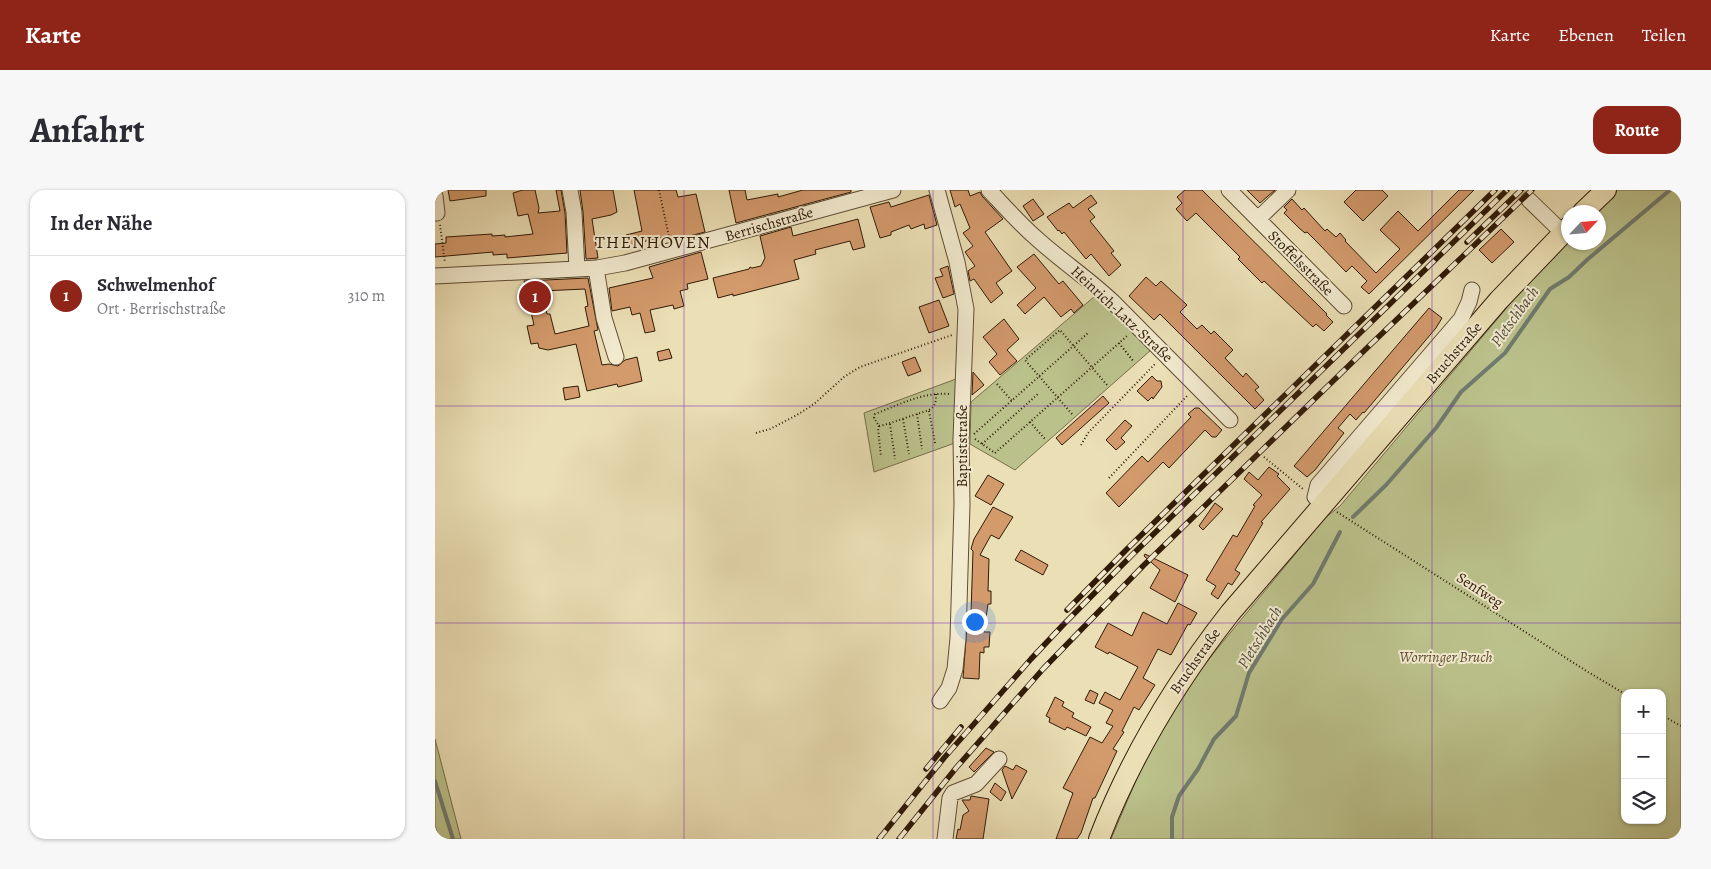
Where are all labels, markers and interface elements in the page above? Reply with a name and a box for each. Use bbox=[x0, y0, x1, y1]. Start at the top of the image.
text: Karte bbox=[25, 19, 81, 51]
text: Karte bbox=[1490, 23, 1530, 47]
text: Ebenen bbox=[1558, 23, 1614, 47]
text: Teilen bbox=[1642, 23, 1686, 47]
text: Anfahrt bbox=[30, 106, 145, 154]
button: Route bbox=[1593, 106, 1681, 154]
street label: Berrischstraße bbox=[723, 202, 816, 246]
north arrow bbox=[1561, 205, 1606, 250]
text: In der Nähe bbox=[50, 209, 152, 237]
street label: Stoffelsstraße bbox=[1264, 226, 1338, 300]
district label: THENHOVEN bbox=[595, 230, 711, 254]
street label: Heinrich-Latz-Straße bbox=[1067, 261, 1178, 367]
text: Schwelmenhof bbox=[97, 272, 215, 298]
pin: 1 bbox=[519, 278, 551, 316]
water label: Pletschbach bbox=[1485, 282, 1544, 351]
text: 1 bbox=[63, 285, 69, 307]
text: 310 m bbox=[348, 285, 385, 307]
text: Ort · Berrischstraße bbox=[97, 298, 226, 320]
street label: Bruchstraße bbox=[1421, 317, 1487, 388]
street label: Baptiststraße bbox=[952, 404, 972, 488]
street label: Senfweg bbox=[1453, 567, 1508, 613]
water label: Pletschbach bbox=[1232, 602, 1288, 673]
your location bbox=[962, 609, 988, 635]
street label: Bruchstraße bbox=[1165, 624, 1225, 698]
park label: Worringer Bruch bbox=[1399, 647, 1493, 667]
map controls bbox=[1621, 689, 1666, 824]
button: + bbox=[1621, 689, 1666, 734]
button: − bbox=[1621, 734, 1666, 779]
button: layers bbox=[1621, 779, 1666, 824]

